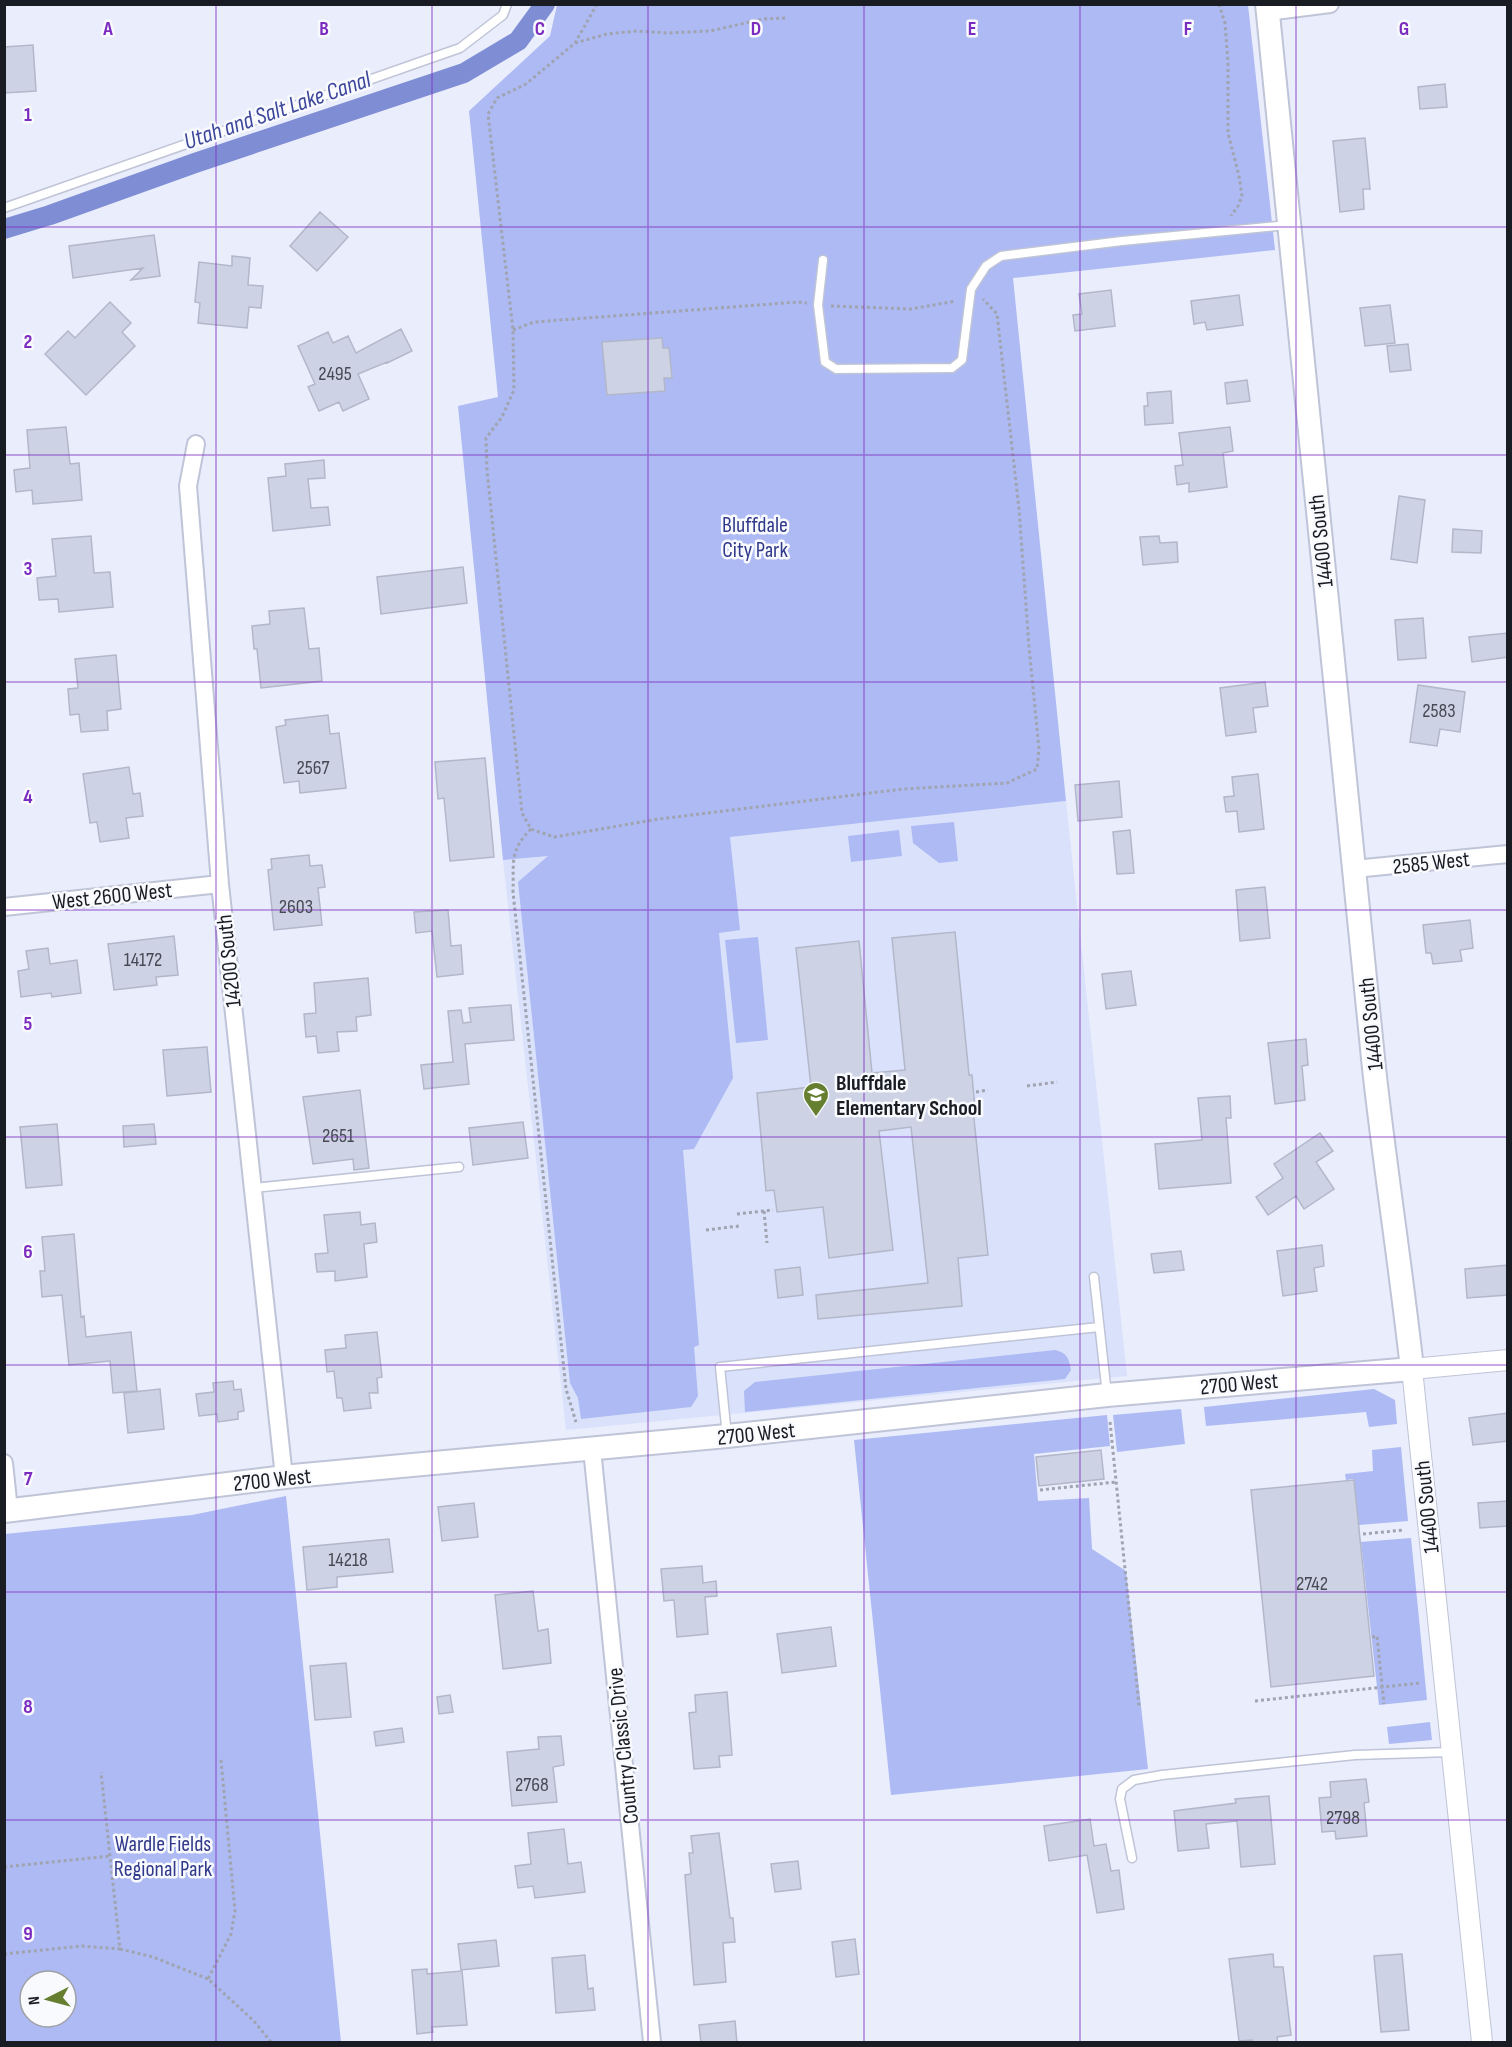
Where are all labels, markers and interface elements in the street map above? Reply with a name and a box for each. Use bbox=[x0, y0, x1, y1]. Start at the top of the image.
text: A bbox=[102, 17, 113, 41]
text: B bbox=[319, 17, 329, 41]
text: C bbox=[535, 17, 545, 41]
text: D bbox=[751, 17, 761, 41]
text: E bbox=[968, 17, 976, 41]
text: F bbox=[1184, 17, 1192, 41]
text: G bbox=[1399, 17, 1409, 41]
water label: Utah and Salt Lake Canal bbox=[180, 65, 375, 156]
text: 1 bbox=[24, 103, 32, 127]
text: 2 bbox=[24, 330, 32, 354]
house number: 2495 bbox=[318, 362, 352, 386]
street label: 14400 South bbox=[1303, 493, 1340, 589]
park label: Bluffdale City Park bbox=[722, 512, 788, 564]
text: 3 bbox=[24, 557, 33, 581]
house number: 2583 bbox=[1422, 699, 1456, 723]
house number: 2567 bbox=[296, 756, 330, 780]
text: 4 bbox=[23, 785, 33, 809]
street label: 2585 West bbox=[1391, 846, 1471, 881]
street label: West 2600 West bbox=[51, 877, 174, 916]
house number: 2603 bbox=[279, 895, 313, 919]
street label: 14200 South bbox=[211, 913, 248, 1009]
house number: 14172 bbox=[124, 948, 162, 972]
street label: 14400 South bbox=[1353, 976, 1390, 1072]
text: 5 bbox=[24, 1012, 33, 1036]
place label: Bluffdale Elementary School bbox=[836, 1070, 982, 1122]
school or university icon: Bluffdale Elementary School bbox=[801, 1080, 831, 1118]
house number: 2651 bbox=[322, 1124, 354, 1148]
text: 6 bbox=[23, 1240, 33, 1264]
street label: 2700 West bbox=[1199, 1368, 1280, 1401]
street label: 2700 West bbox=[716, 1417, 797, 1452]
street label: 14400 South bbox=[1409, 1459, 1446, 1555]
street label: 2700 West bbox=[232, 1463, 313, 1498]
text: 7 bbox=[24, 1467, 33, 1491]
house number: 14218 bbox=[328, 1548, 368, 1572]
house number: 2742 bbox=[1296, 1572, 1328, 1596]
street label: Country Classic Drive bbox=[602, 1666, 645, 1825]
text: 8 bbox=[23, 1695, 33, 1719]
house number: 2768 bbox=[515, 1773, 549, 1797]
house number: 2798 bbox=[1326, 1806, 1360, 1830]
park label: Wardle Fields Regional Park bbox=[114, 1831, 213, 1883]
text: 9 bbox=[23, 1922, 33, 1946]
north arrow bbox=[18, 1969, 78, 2029]
text: N bbox=[25, 1995, 44, 2006]

